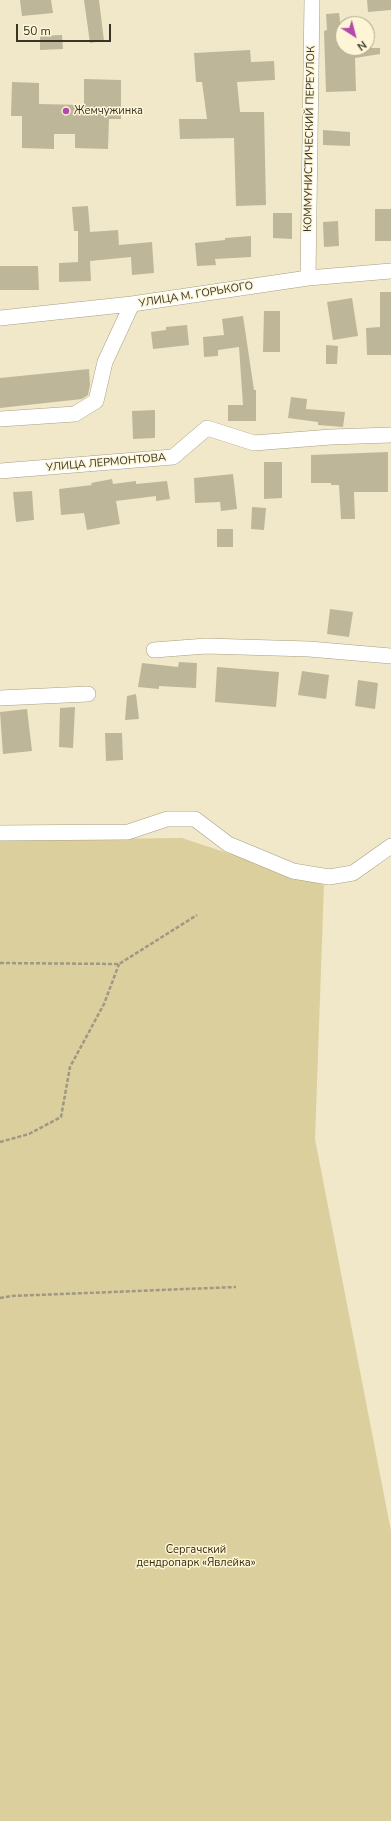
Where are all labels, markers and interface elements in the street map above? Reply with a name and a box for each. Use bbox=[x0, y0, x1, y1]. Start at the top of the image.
scale bar bbox=[18, 16, 113, 42]
north arrow bbox=[335, 16, 375, 56]
text: 50 m bbox=[23, 23, 51, 39]
text: N bbox=[354, 37, 370, 54]
street label: КОММУНИСТИЧЕСКИЙ ПЕРЕУЛОК bbox=[302, 46, 318, 232]
place label: Жемчужинка bbox=[74, 104, 143, 118]
marker: Жемчужинка bbox=[61, 106, 71, 116]
street label: УЛИЦА М. ГОРЬКОГО bbox=[138, 279, 254, 311]
street label: УЛИЦА ЛЕРМОНТОВА bbox=[45, 451, 167, 475]
park label: Сергачский дендропарк «Явлейка» bbox=[136, 1543, 256, 1569]

